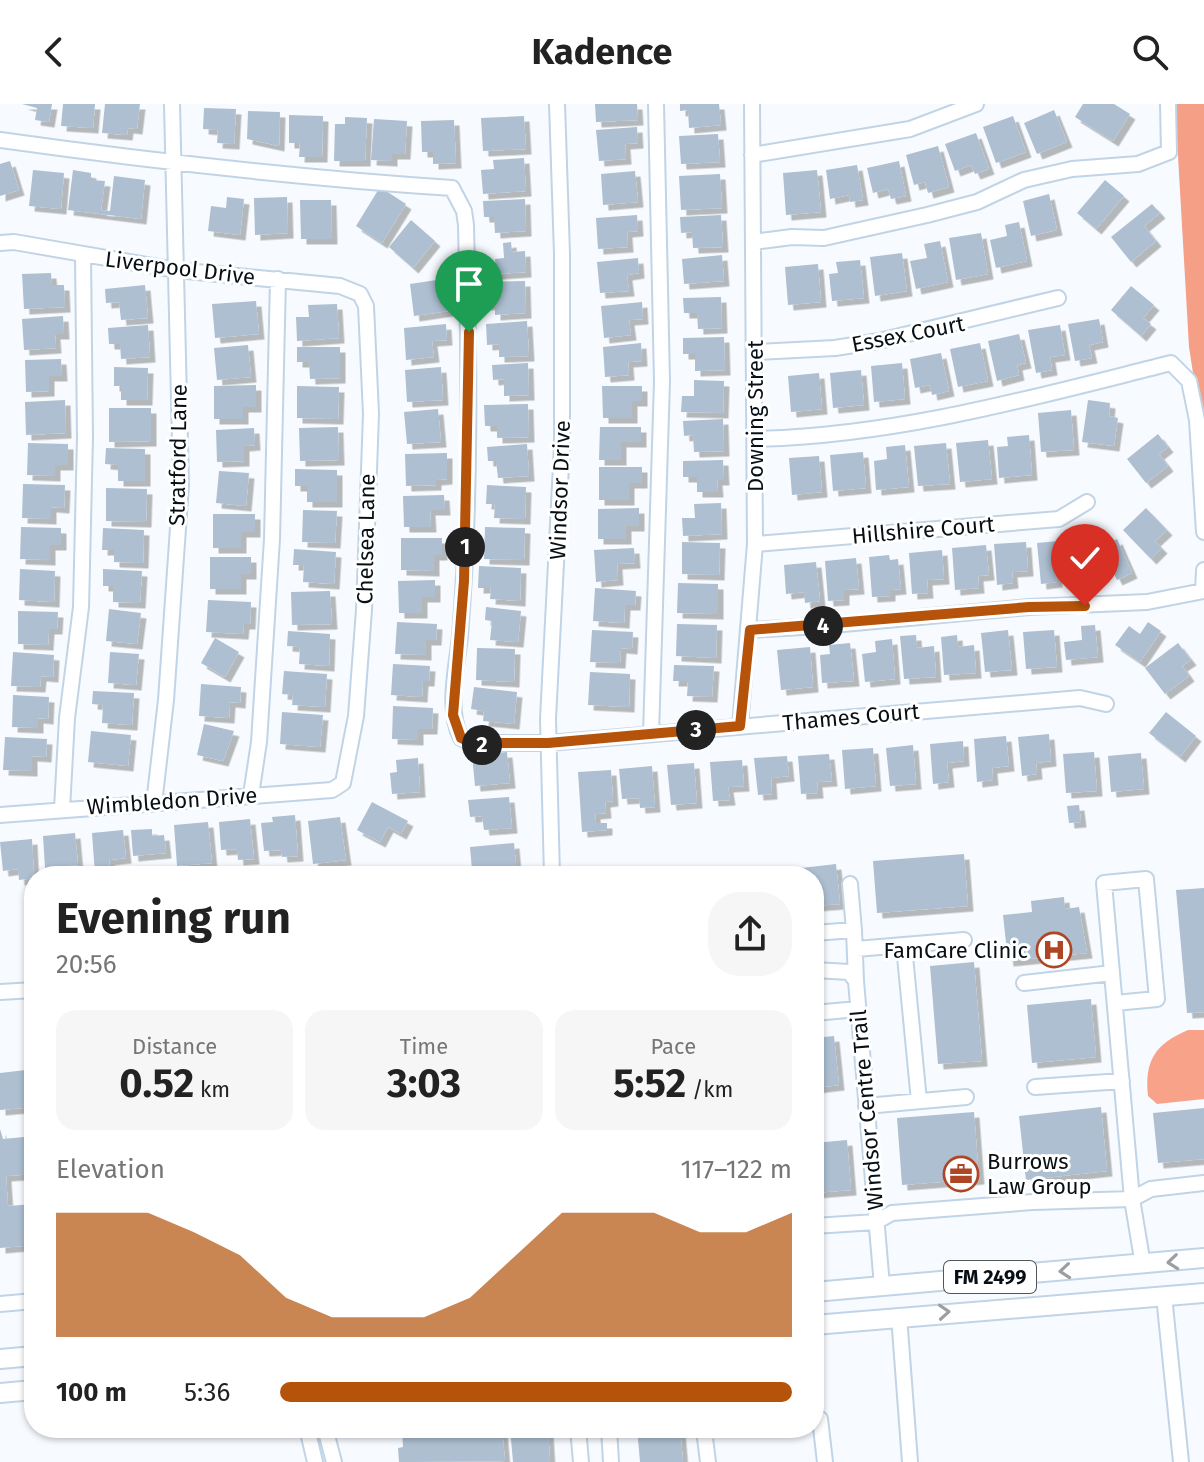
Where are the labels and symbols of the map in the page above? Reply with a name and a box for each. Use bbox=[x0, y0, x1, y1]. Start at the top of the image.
street label: Liverpool Drive bbox=[103, 245, 257, 291]
pin bbox=[435, 250, 503, 332]
street label: Essex Court bbox=[849, 310, 967, 358]
street label: Downing Street bbox=[742, 340, 769, 492]
street label: Stratford Lane bbox=[163, 384, 193, 526]
street label: Windsor Drive bbox=[544, 420, 576, 560]
street label: Chelsea Lane bbox=[351, 473, 381, 605]
street label: Hillshire Court bbox=[851, 510, 995, 550]
pin bbox=[1051, 524, 1119, 606]
pin: 1 bbox=[445, 527, 485, 567]
pin: 4 bbox=[803, 606, 843, 646]
street label: Thames Court bbox=[782, 698, 921, 736]
pin: 3 bbox=[676, 710, 716, 750]
pin: 2 bbox=[462, 725, 502, 765]
street label: Wimbledon Drive bbox=[86, 782, 258, 820]
hospital icon: FamCare Clinic bbox=[1035, 931, 1073, 969]
place label: FamCare Clinic bbox=[884, 937, 1028, 964]
street label: Windsor Centre Trail bbox=[845, 1009, 889, 1211]
place label: Burrows Law Group bbox=[987, 1148, 1092, 1200]
office icon: Burrows Law Group bbox=[942, 1155, 980, 1193]
one-way arrow bbox=[1166, 1253, 1179, 1270]
road number: FM 2499 bbox=[944, 1261, 1036, 1293]
one-way arrow bbox=[1058, 1262, 1071, 1279]
one-way arrow bbox=[938, 1304, 951, 1321]

